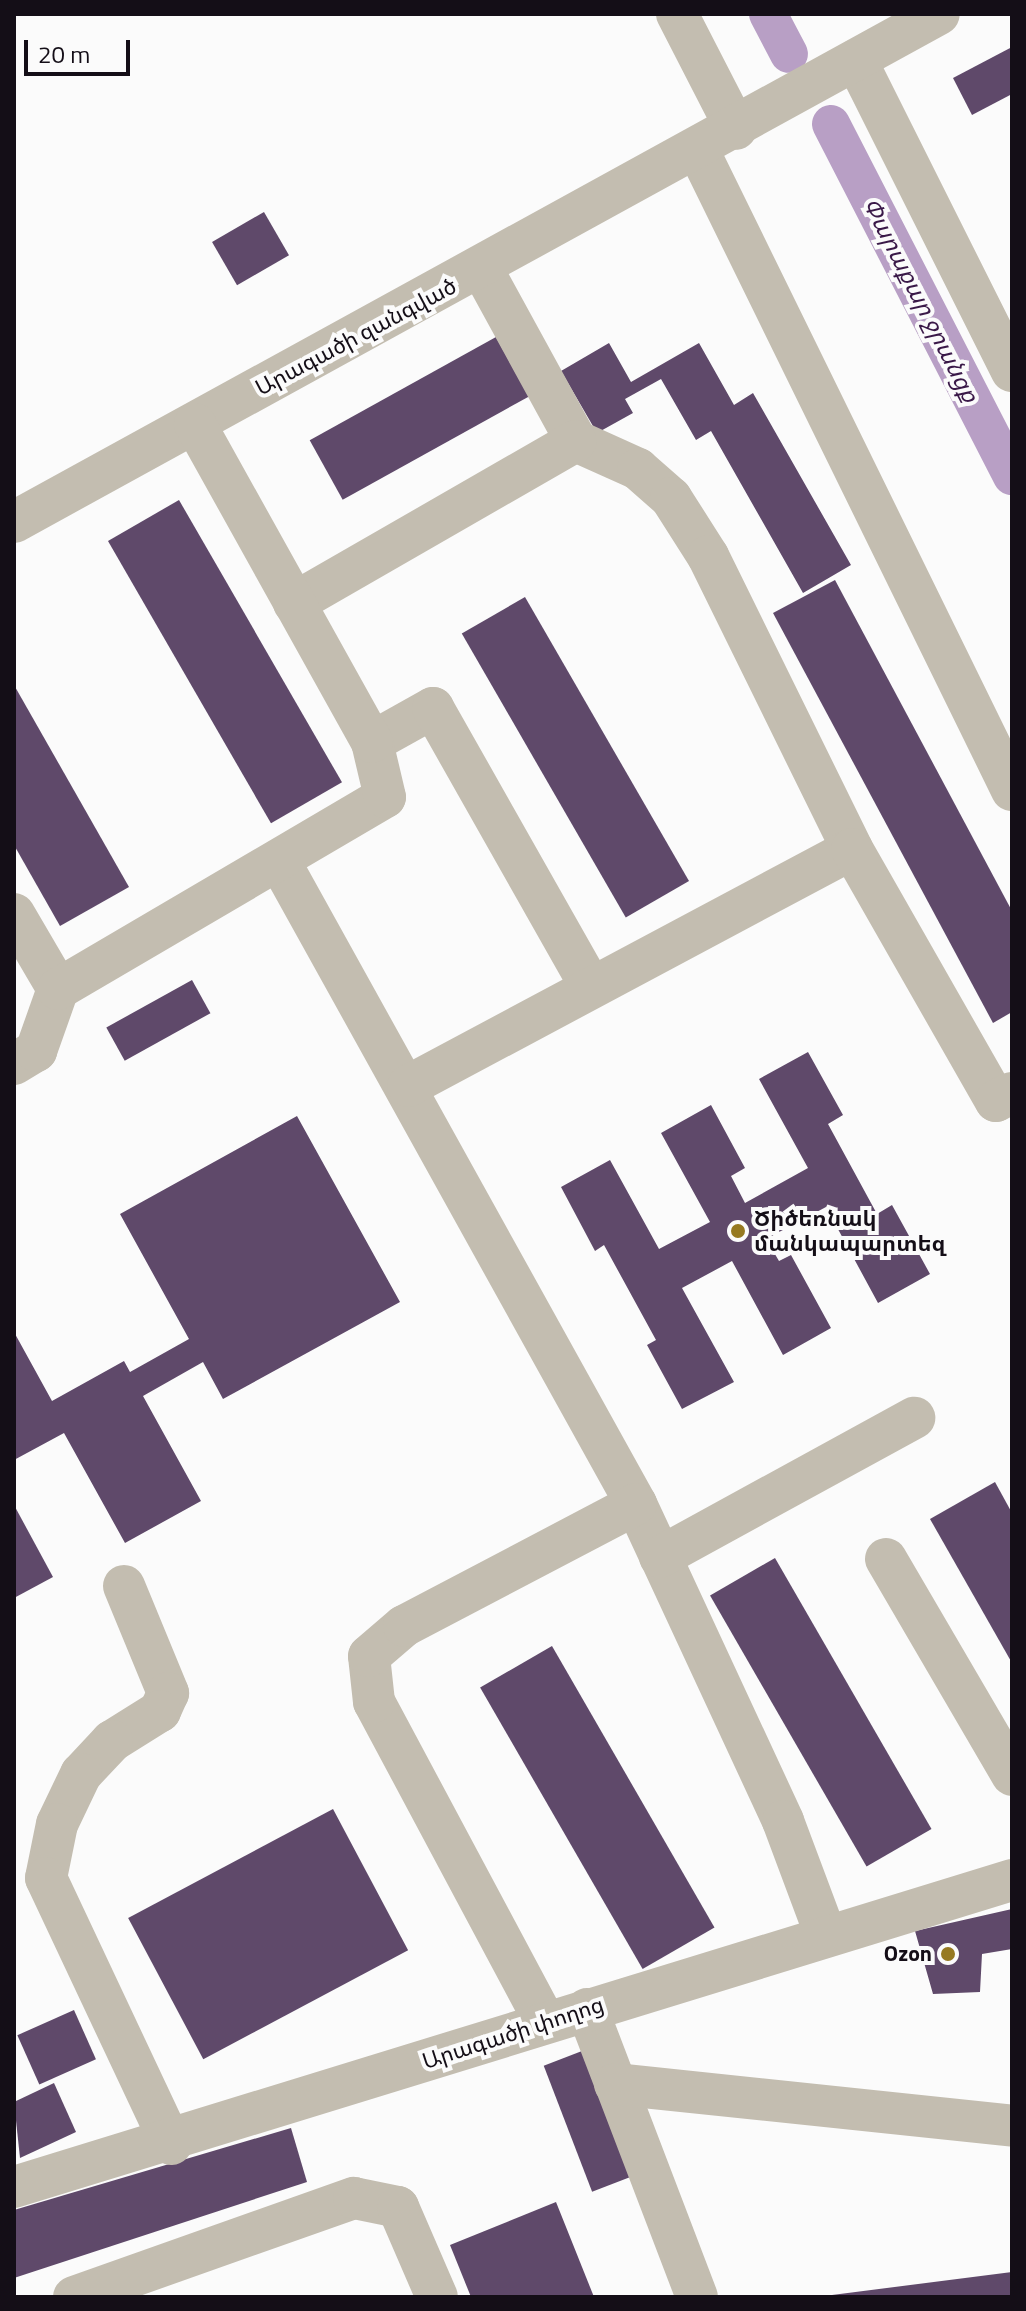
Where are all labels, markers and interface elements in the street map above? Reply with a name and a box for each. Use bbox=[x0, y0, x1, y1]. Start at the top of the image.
scale bar bbox=[28, 24, 134, 74]
text: 20 m bbox=[38, 36, 90, 72]
water label: Փարաքար ջրանցք bbox=[857, 193, 985, 407]
street label: Արագածի զանգված bbox=[251, 273, 461, 401]
place label: Ծիծեռնակ մանկապարտեզ bbox=[754, 1205, 946, 1256]
marker: Ծիծեռնակ մանկապարտեզ bbox=[729, 1222, 747, 1240]
place label: Ozon bbox=[884, 1941, 932, 1967]
marker: Ozon bbox=[939, 1945, 957, 1963]
street label: Արագածի փողոց bbox=[419, 1991, 607, 2075]

